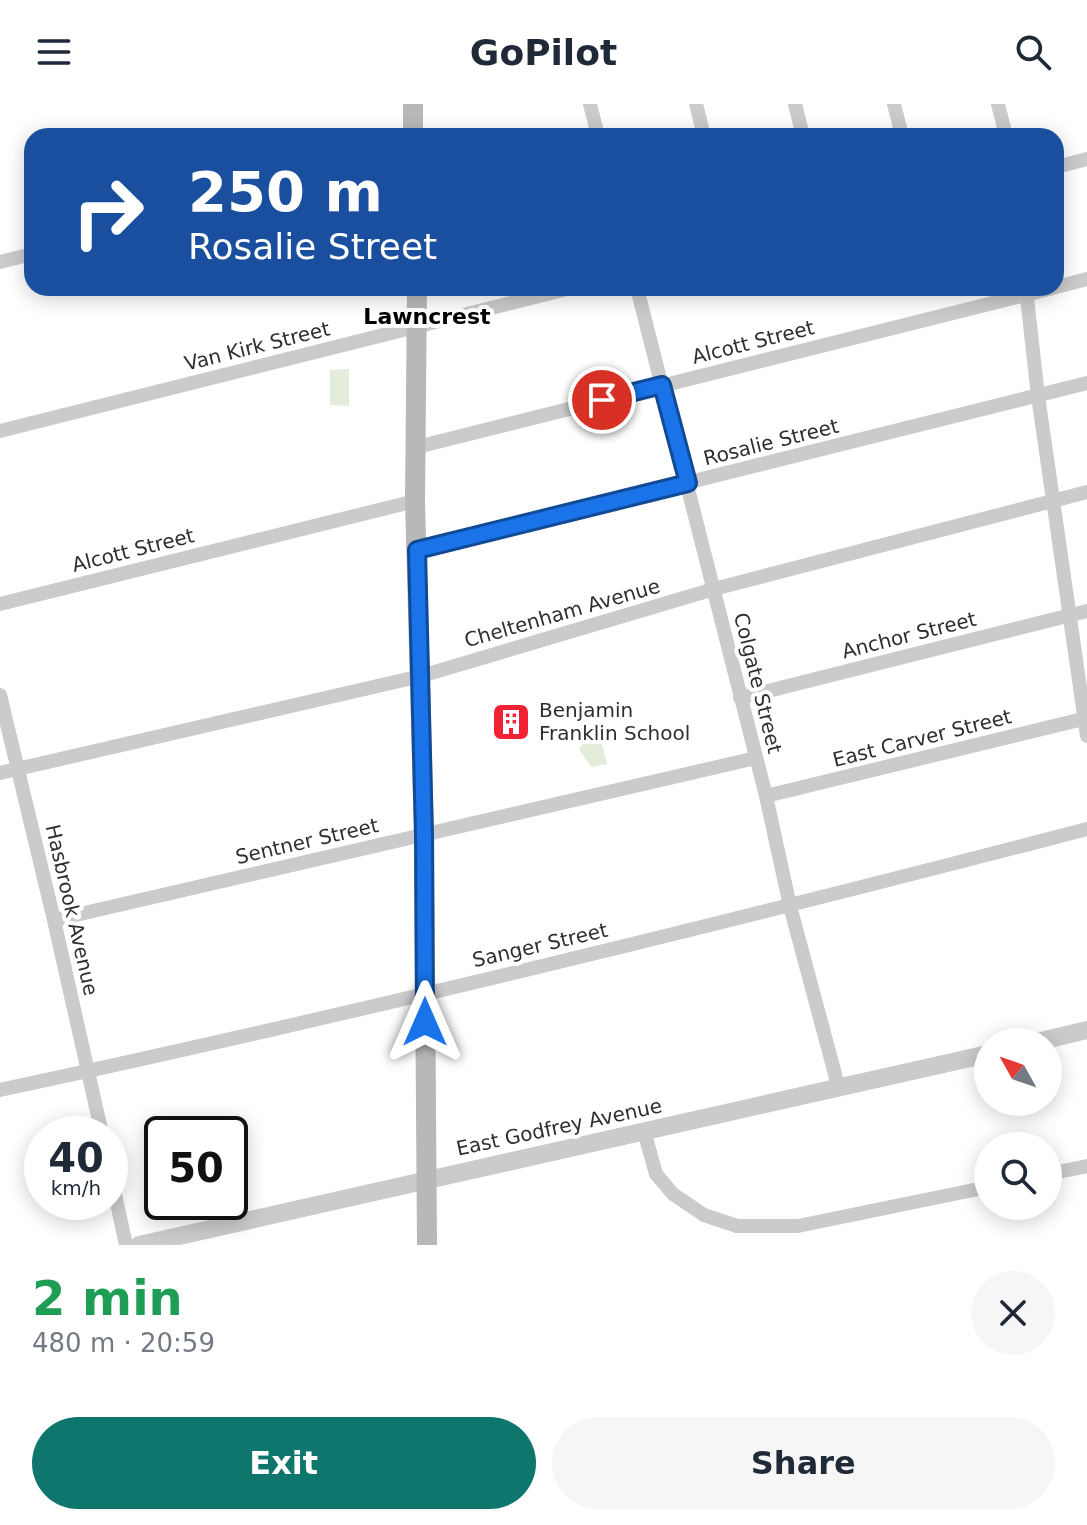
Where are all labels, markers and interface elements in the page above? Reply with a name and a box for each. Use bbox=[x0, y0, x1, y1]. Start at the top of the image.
icon: menu bbox=[32, 30, 76, 74]
icon: search bbox=[1011, 30, 1055, 74]
text: GoPilot bbox=[470, 32, 617, 73]
text: 250 m bbox=[188, 159, 383, 224]
icon: right bbox=[56, 160, 160, 264]
text: Rosalie Street bbox=[188, 226, 437, 267]
district label: Lawncrest bbox=[363, 304, 491, 329]
street label: Alcott Street bbox=[689, 315, 817, 369]
street label: Van Kirk Street bbox=[182, 316, 332, 376]
pin bbox=[568, 366, 636, 434]
icon: arrive bbox=[580, 378, 624, 422]
street label: Rosalie Street bbox=[701, 414, 841, 470]
street label: Alcott Street bbox=[69, 523, 197, 577]
street label: Cheltenham Avenue bbox=[461, 574, 663, 652]
street label: Anchor Street bbox=[839, 607, 979, 663]
street label: Colgate Street bbox=[729, 610, 787, 756]
place label: Benjamin Franklin School bbox=[539, 698, 690, 745]
building icon: Benjamin Franklin School bbox=[490, 701, 532, 743]
street label: East Carver Street bbox=[830, 704, 1014, 772]
street label: Sentner Street bbox=[233, 813, 381, 869]
street label: Hasbrook Avenue bbox=[41, 822, 103, 998]
street label: Sanger Street bbox=[470, 918, 610, 972]
position arrow bbox=[383, 980, 467, 1064]
north arrow bbox=[974, 1028, 1062, 1116]
map controls bbox=[974, 1028, 1062, 1220]
street label: East Godfrey Avenue bbox=[454, 1093, 664, 1161]
speed limit sign: 50 bbox=[144, 1116, 248, 1220]
button: search bbox=[974, 1132, 1062, 1220]
text: 40 bbox=[48, 1135, 104, 1181]
text: km/h bbox=[51, 1176, 101, 1200]
text: 2 min bbox=[32, 1270, 183, 1326]
button: close bbox=[971, 1271, 1055, 1355]
text: 480 m · 20:59 bbox=[32, 1328, 215, 1358]
button: Exit bbox=[32, 1417, 536, 1509]
button: Share bbox=[552, 1417, 1055, 1509]

